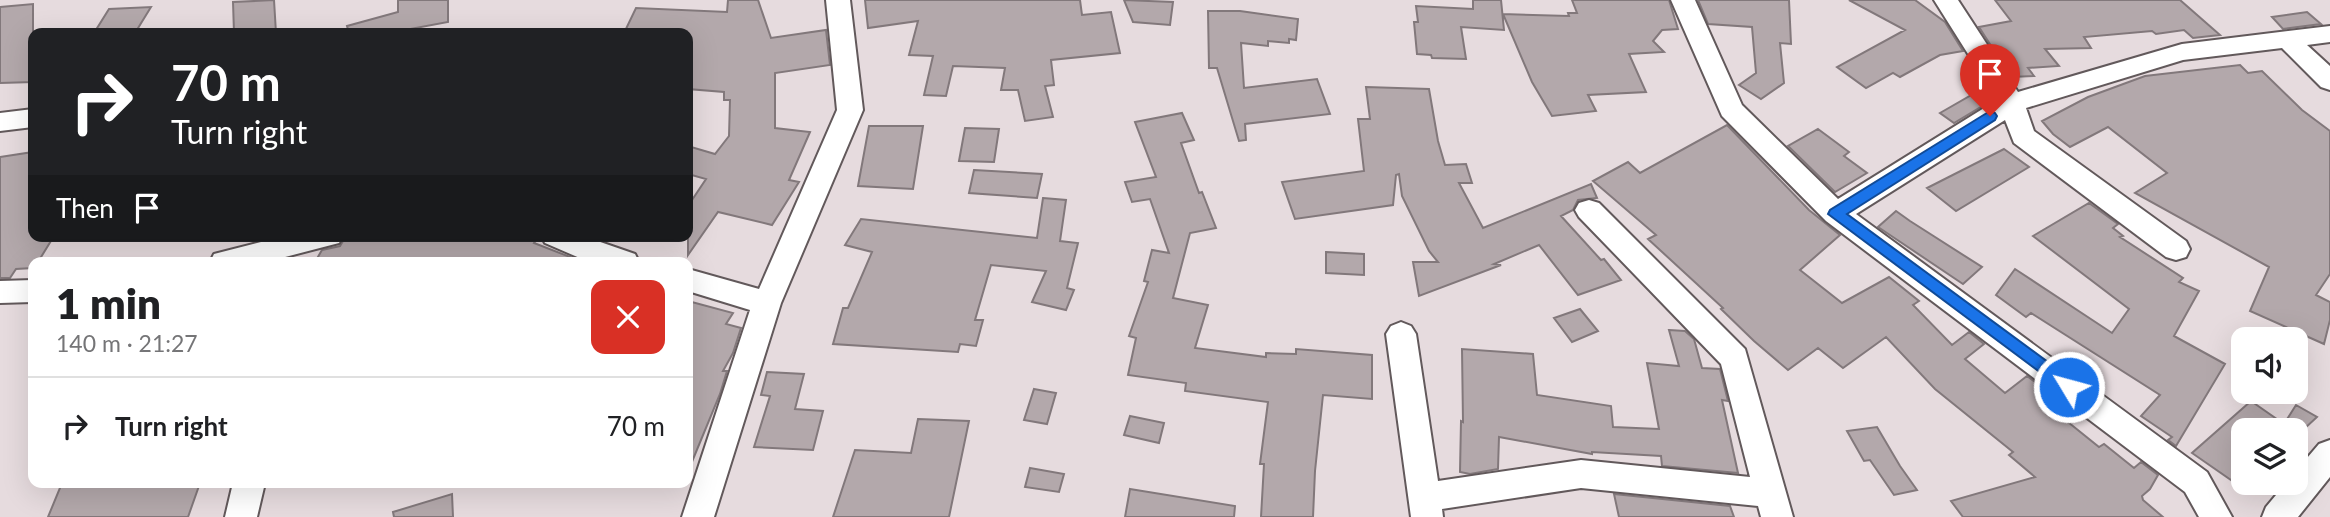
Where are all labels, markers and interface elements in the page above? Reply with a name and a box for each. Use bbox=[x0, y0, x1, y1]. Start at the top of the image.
pin bbox=[1960, 44, 2020, 116]
text: 70 m bbox=[171, 53, 281, 111]
icon: arrive bbox=[1971, 55, 2009, 93]
icon: right bbox=[56, 56, 147, 147]
text: Turn right bbox=[171, 112, 307, 151]
icon: arrive bbox=[128, 189, 166, 227]
text: Then bbox=[56, 192, 114, 224]
text: 1 min bbox=[56, 278, 161, 328]
button: close bbox=[591, 280, 665, 354]
map controls bbox=[2231, 327, 2308, 495]
button: sound bbox=[2231, 327, 2308, 404]
text: 140 m · 21:27 bbox=[56, 329, 198, 357]
position arrow bbox=[2032, 350, 2106, 424]
icon: right bbox=[56, 407, 94, 445]
text: Turn right bbox=[115, 410, 228, 442]
text: 70 m bbox=[607, 410, 665, 442]
button: layers bbox=[2231, 418, 2308, 495]

